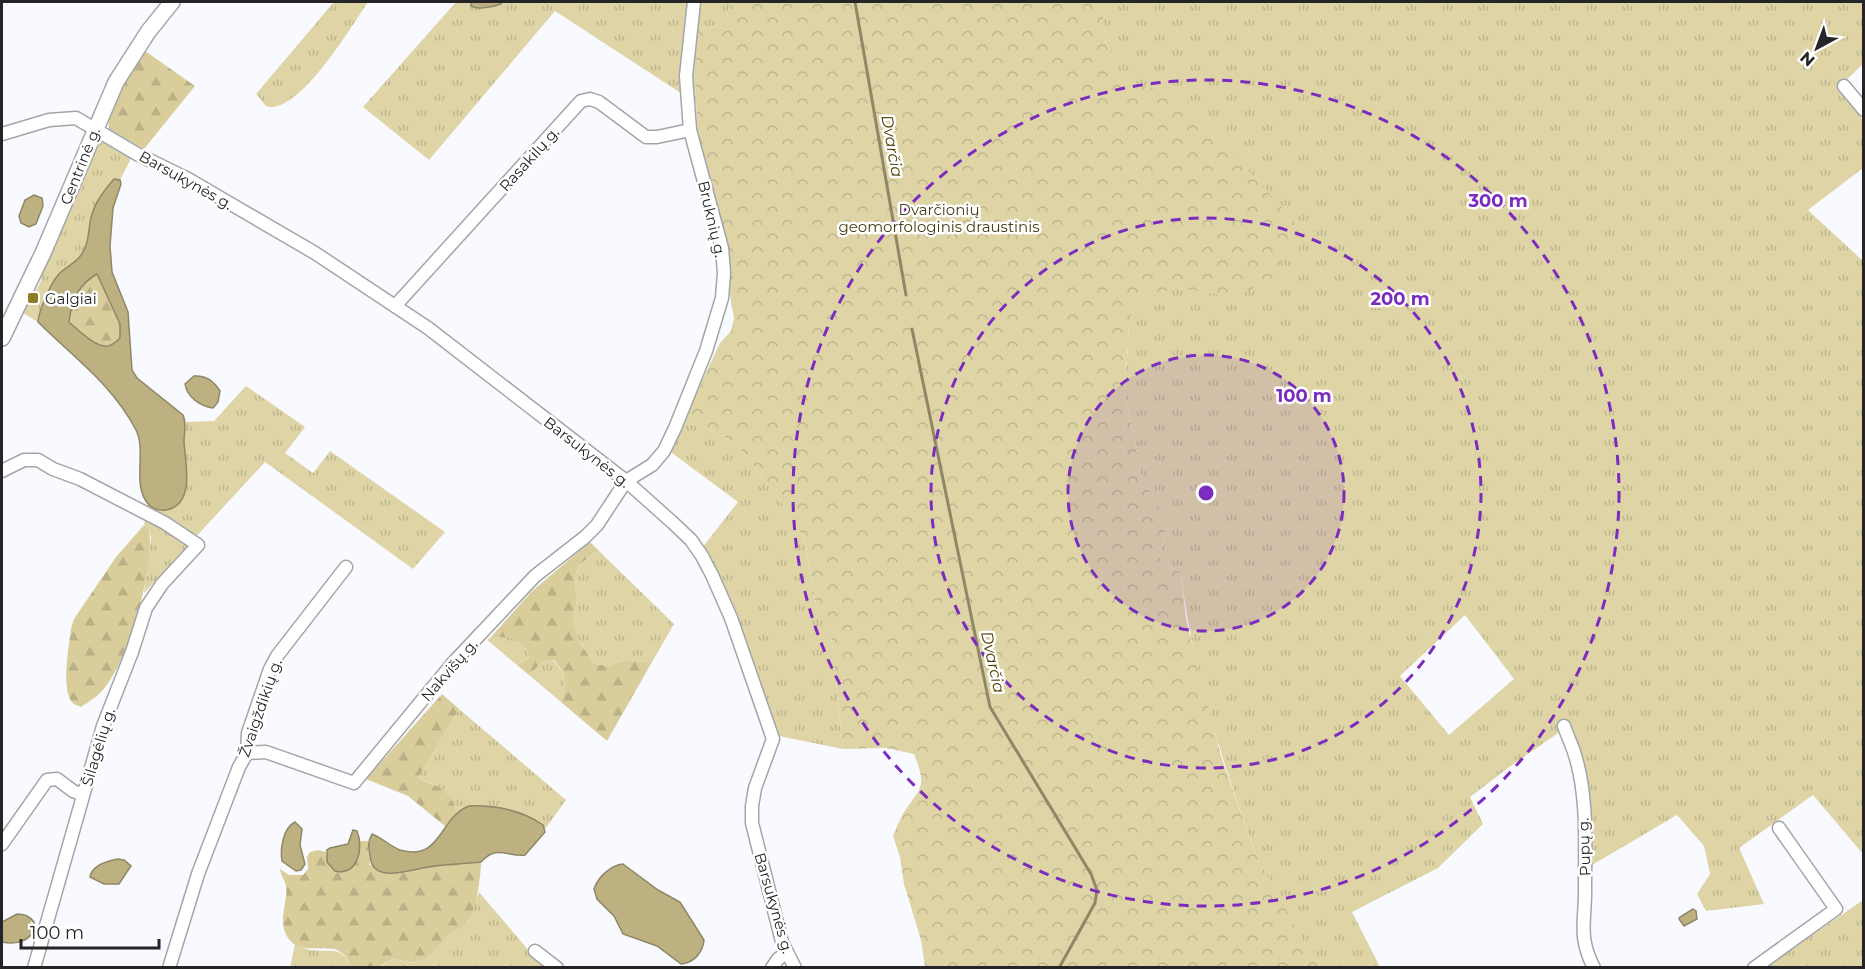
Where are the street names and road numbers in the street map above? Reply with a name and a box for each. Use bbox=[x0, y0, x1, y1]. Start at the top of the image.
street label: Rasakilų g. bbox=[495, 123, 563, 195]
street label: Centrinė g. bbox=[56, 124, 104, 208]
street label: Barsukynės g. bbox=[136, 146, 236, 214]
street label: Bruknių g. bbox=[694, 179, 730, 259]
street label: Barsukynės g. bbox=[540, 412, 634, 492]
street label: Nakvišų g. bbox=[417, 635, 481, 705]
street label: Žvaigždikių g. bbox=[234, 656, 286, 760]
street label: Šilagėlių g. bbox=[77, 705, 119, 789]
street label: Pupų g. bbox=[1573, 817, 1595, 877]
street label: Barsukynės g. bbox=[751, 850, 797, 956]

